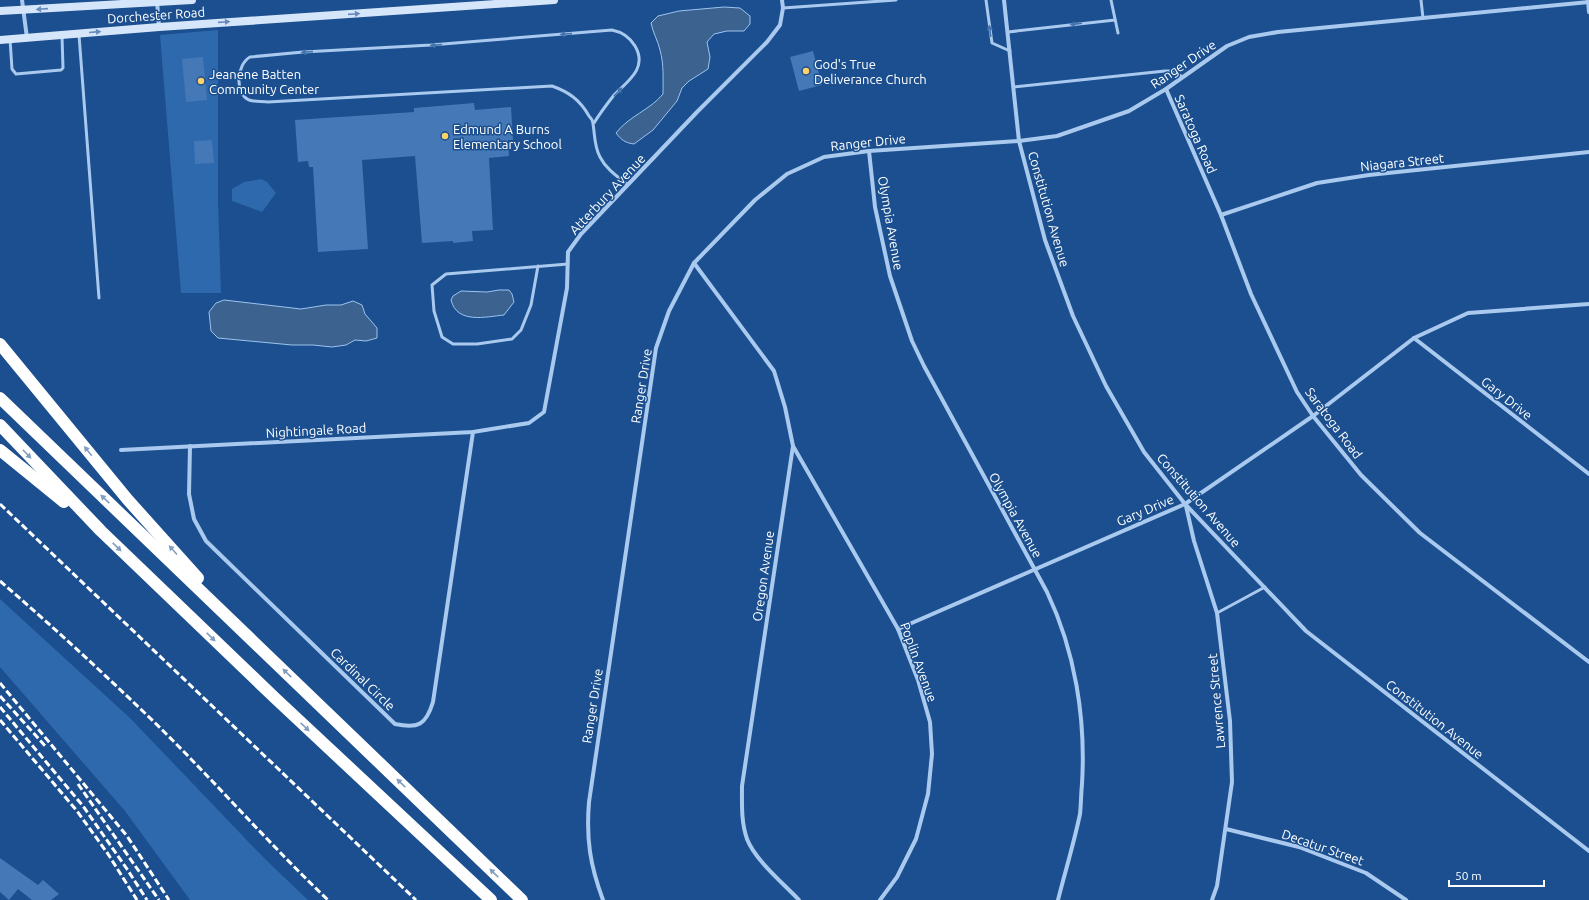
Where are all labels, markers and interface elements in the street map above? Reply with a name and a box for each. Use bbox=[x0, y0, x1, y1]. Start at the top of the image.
street label: Dorchester Road bbox=[107, 5, 205, 25]
one-way arrow bbox=[36, 6, 48, 13]
one-way arrow bbox=[348, 10, 360, 17]
one-way arrow bbox=[218, 19, 230, 26]
one-way arrow bbox=[1070, 21, 1082, 28]
one-way arrow bbox=[987, 25, 993, 37]
one-way arrow bbox=[89, 29, 101, 36]
one-way arrow bbox=[560, 30, 572, 37]
street label: Ranger Drive bbox=[1148, 37, 1218, 91]
one-way arrow bbox=[430, 41, 442, 48]
one-way arrow bbox=[300, 48, 313, 55]
place label: God's True Deliverance Church bbox=[814, 57, 927, 86]
marker: God's True Deliverance Church bbox=[801, 66, 811, 76]
place label: Jeanene Batten Community Center bbox=[209, 67, 319, 96]
marker: Jeanene Batten Community Center bbox=[196, 76, 206, 86]
one-way arrow bbox=[613, 87, 622, 97]
street label: Saratoga Road bbox=[1172, 92, 1220, 176]
place label: Edmund A Burns Elementary School bbox=[453, 122, 562, 151]
marker: Edmund A Burns Elementary School bbox=[440, 131, 450, 141]
street label: Ranger Drive bbox=[830, 131, 906, 153]
street label: Constitution Avenue bbox=[1026, 150, 1072, 268]
street label: Atterbury Avenue bbox=[566, 151, 648, 237]
street label: Niagara Street bbox=[1359, 151, 1445, 173]
street label: Olympia Avenue bbox=[876, 175, 906, 271]
street label: Ranger Drive bbox=[628, 348, 654, 424]
street label: Gary Drive bbox=[1479, 374, 1535, 422]
street label: Saratoga Road bbox=[1303, 385, 1365, 461]
street label: Nightingale Road bbox=[265, 420, 367, 440]
one-way arrow bbox=[84, 446, 93, 457]
one-way arrow bbox=[22, 449, 31, 458]
street label: Constitution Avenue bbox=[1155, 450, 1243, 550]
street label: Olympia Avenue bbox=[987, 470, 1045, 560]
street label: Gary Drive bbox=[1114, 492, 1176, 528]
one-way arrow bbox=[100, 494, 110, 503]
street label: Oregon Avenue bbox=[750, 530, 776, 622]
one-way arrow bbox=[112, 542, 122, 552]
one-way arrow bbox=[168, 545, 178, 555]
street label: Poplin Avenue bbox=[898, 620, 940, 704]
one-way arrow bbox=[206, 632, 216, 642]
street label: Cardinal Circle bbox=[328, 645, 398, 713]
street label: Lawrence Street bbox=[1205, 653, 1227, 749]
one-way arrow bbox=[282, 668, 292, 678]
street label: Ranger Drive bbox=[579, 668, 605, 744]
street label: Constitution Avenue bbox=[1384, 677, 1486, 761]
one-way arrow bbox=[300, 722, 310, 731]
one-way arrow bbox=[396, 778, 406, 788]
street label: Decatur Street bbox=[1280, 826, 1366, 868]
scale bar bbox=[1449, 862, 1544, 888]
one-way arrow bbox=[489, 868, 499, 878]
text: 50 m bbox=[1455, 869, 1482, 882]

